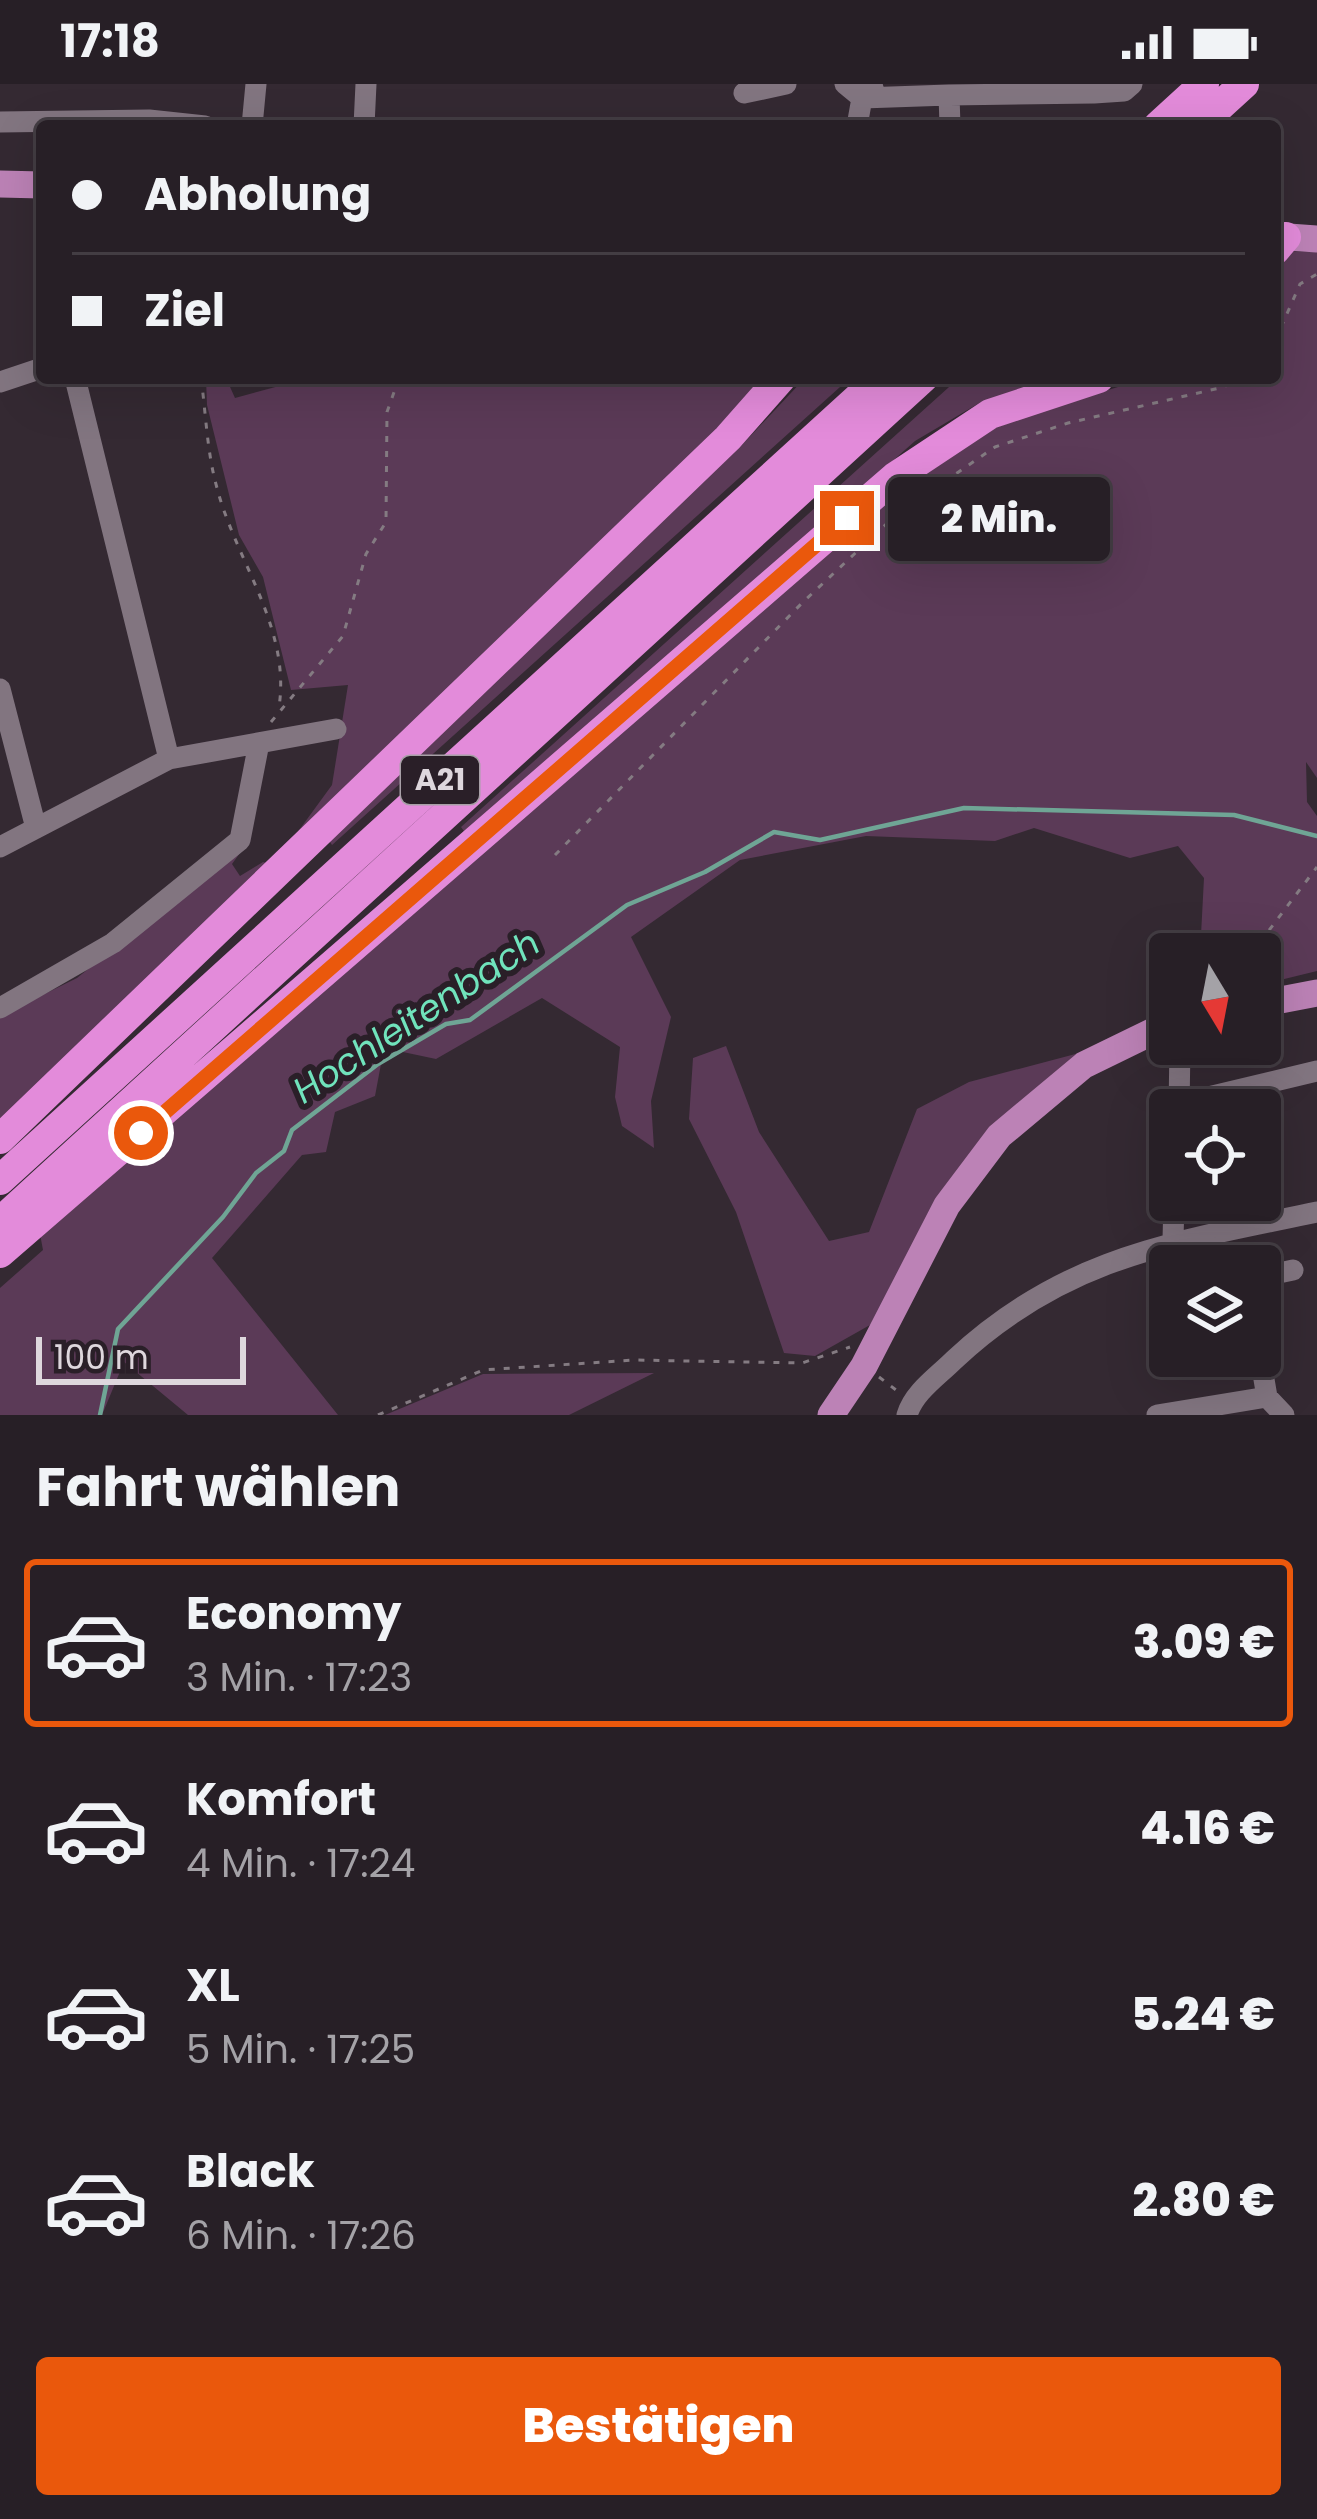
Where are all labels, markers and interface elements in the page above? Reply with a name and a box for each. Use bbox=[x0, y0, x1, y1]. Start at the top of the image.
text: 17:18 bbox=[60, 10, 160, 73]
text: Abholung bbox=[144, 163, 371, 226]
text: Ziel bbox=[144, 279, 225, 342]
callout: 2 Min. bbox=[889, 476, 1111, 560]
route end bbox=[820, 491, 874, 545]
text: 2 Min. bbox=[941, 491, 1057, 546]
road number: A21 bbox=[401, 756, 479, 804]
water label: Hochleitenbach bbox=[283, 917, 550, 1115]
north arrow bbox=[1149, 933, 1281, 1065]
map controls bbox=[1149, 933, 1281, 1377]
button: locate bbox=[1149, 1089, 1281, 1221]
route start bbox=[114, 1106, 168, 1160]
button: layers bbox=[1149, 1245, 1281, 1377]
scale bar bbox=[36, 1331, 246, 1384]
text: 100 m bbox=[54, 1334, 149, 1381]
text: Fahrt wählen bbox=[36, 1449, 401, 1525]
text: Economy bbox=[186, 1582, 401, 1645]
icon: car bbox=[42, 1589, 150, 1697]
text: 3.09 € bbox=[1133, 1611, 1275, 1674]
text: 3 Min. · 17:23 bbox=[186, 1650, 412, 1705]
text: Komfort bbox=[186, 1768, 376, 1831]
icon: car bbox=[42, 1775, 150, 1883]
text: 4.16 € bbox=[1140, 1797, 1275, 1860]
text: 4 Min. · 17:24 bbox=[186, 1836, 415, 1891]
text: XL bbox=[186, 1954, 240, 2017]
icon: car bbox=[42, 1961, 150, 2069]
text: 5.24 € bbox=[1131, 1983, 1275, 2046]
text: 5 Min. · 17:25 bbox=[186, 2022, 415, 2077]
text: Black bbox=[186, 2140, 315, 2203]
icon: car bbox=[42, 2147, 150, 2255]
text: 2.80 € bbox=[1133, 2169, 1275, 2232]
text: 6 Min. · 17:26 bbox=[186, 2208, 416, 2263]
button: Bestätigen bbox=[36, 2357, 1281, 2495]

